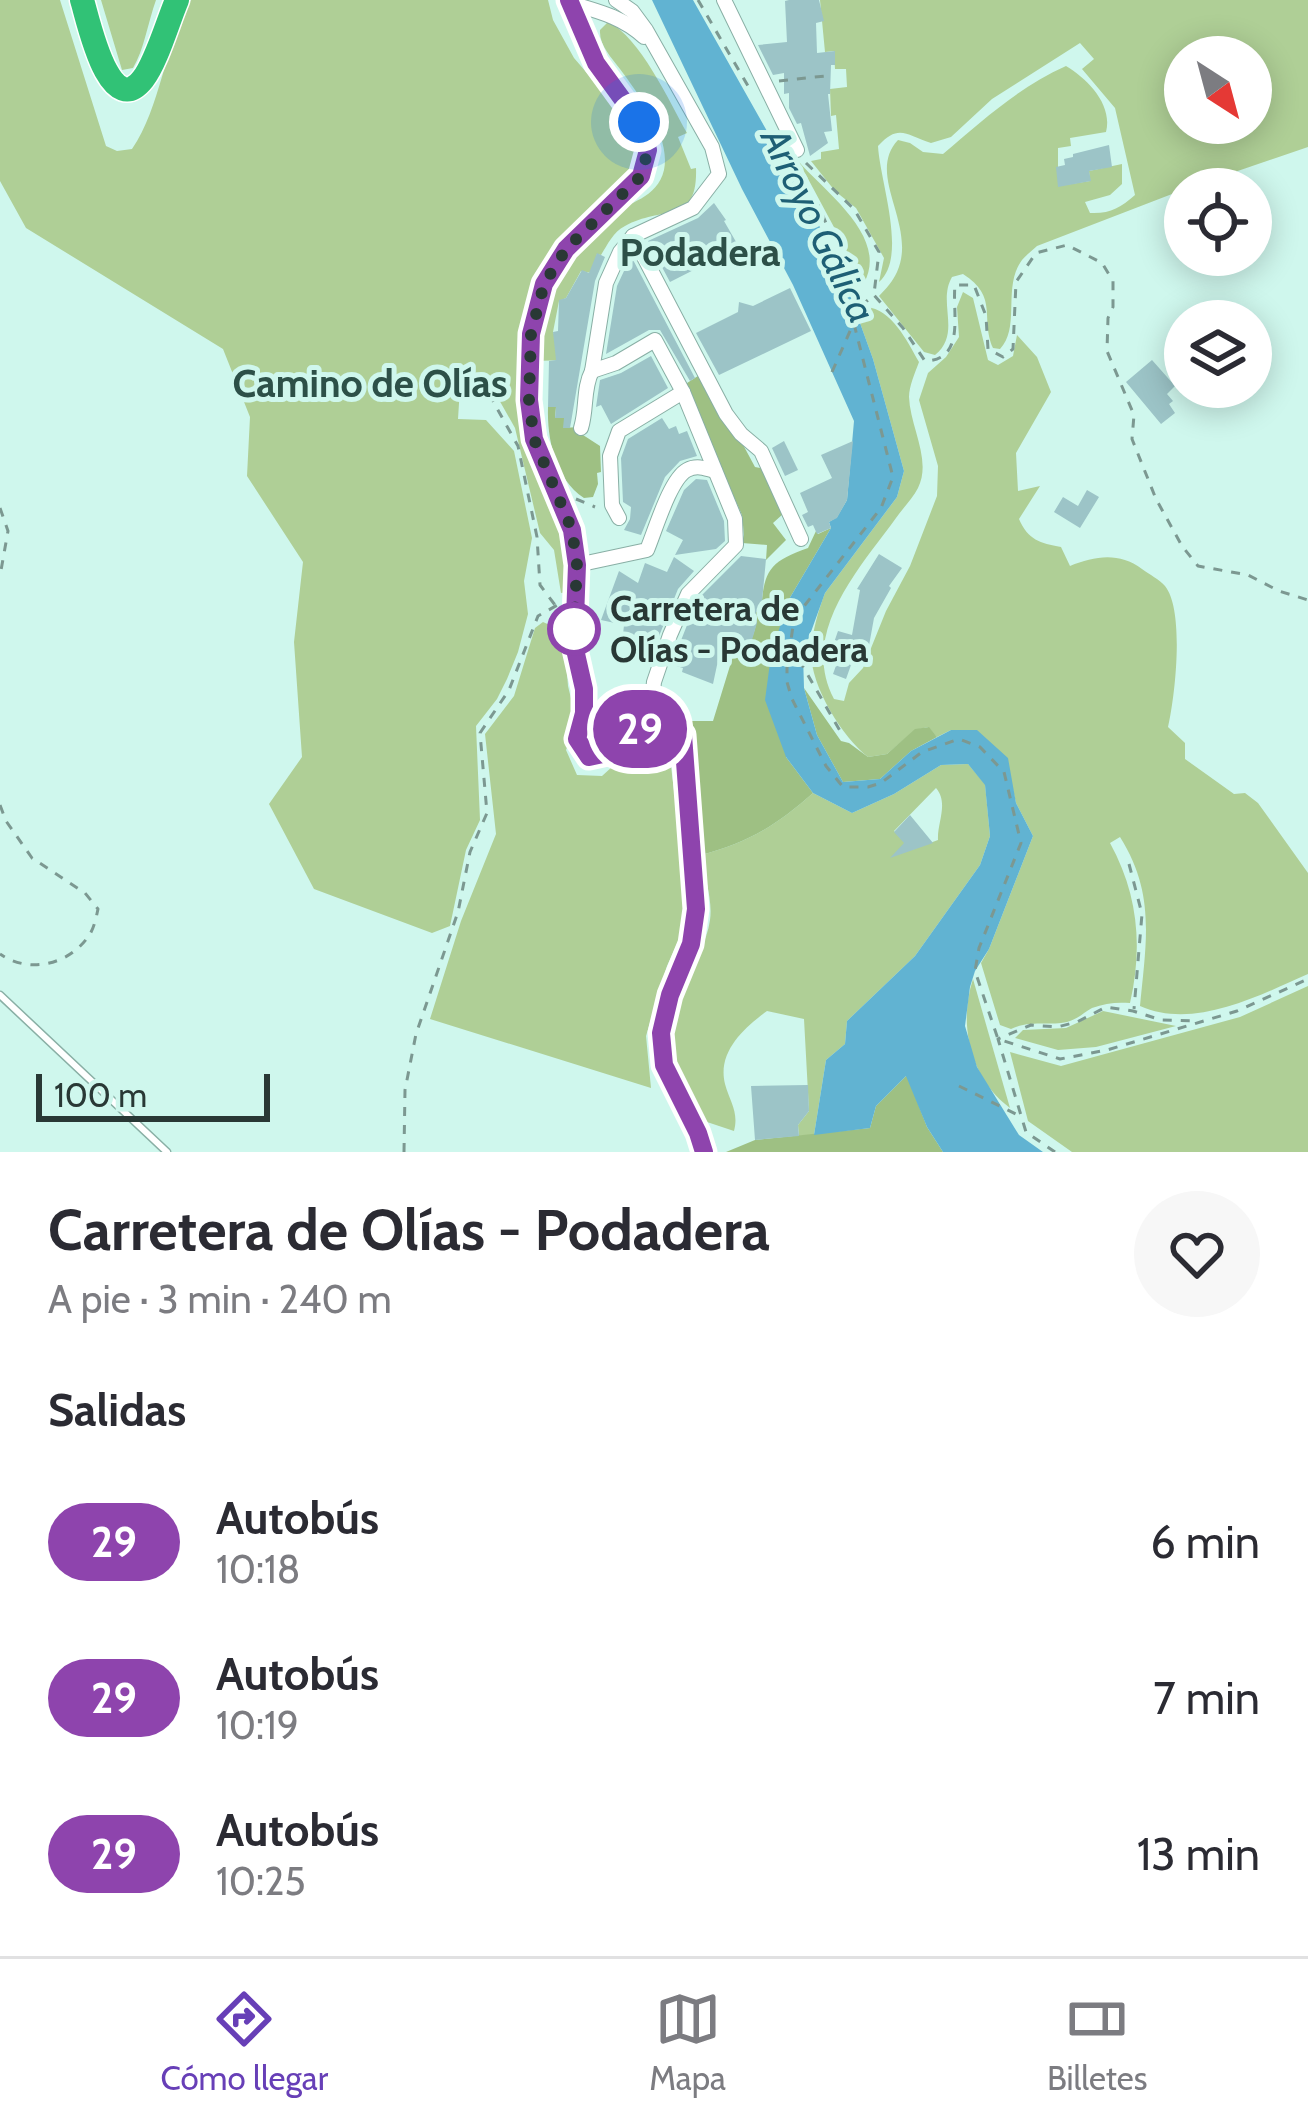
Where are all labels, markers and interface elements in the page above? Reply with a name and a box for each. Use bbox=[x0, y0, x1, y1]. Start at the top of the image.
north arrow bbox=[1164, 36, 1272, 144]
map controls bbox=[1164, 36, 1272, 408]
your location bbox=[609, 92, 669, 152]
water label: Arroyo Gálica bbox=[750, 118, 887, 330]
button: locate bbox=[1164, 168, 1272, 276]
district label: Podadera bbox=[619, 228, 781, 276]
button: layers bbox=[1164, 300, 1272, 408]
district label: Camino de Olías bbox=[233, 359, 508, 407]
place label: Carretera de Olías - Podadera bbox=[610, 586, 868, 671]
marker: Carretera de Olías - Podadera bbox=[549, 604, 599, 654]
line badge: 29 bbox=[586, 690, 694, 768]
text: 29 bbox=[617, 703, 663, 755]
scale bar bbox=[36, 1068, 270, 1121]
text: 100 m bbox=[54, 1075, 147, 1115]
button: heart bbox=[1134, 1191, 1260, 1317]
text: Carretera de Olías - Podadera bbox=[48, 1195, 770, 1264]
text: A pie · 3 min · 240 m bbox=[48, 1275, 392, 1323]
text: Salidas bbox=[48, 1383, 186, 1437]
text: Autobús bbox=[216, 1491, 379, 1545]
text: 6 min bbox=[1150, 1515, 1260, 1569]
text: 29 bbox=[91, 1516, 137, 1568]
text: 10:18 bbox=[216, 1545, 300, 1593]
text: Autobús bbox=[216, 1647, 379, 1701]
text: 7 min bbox=[1153, 1671, 1260, 1725]
text: 29 bbox=[91, 1672, 137, 1724]
text: 10:19 bbox=[216, 1701, 299, 1749]
text: Autobús bbox=[216, 1803, 379, 1857]
text: 13 min bbox=[1137, 1827, 1260, 1881]
text: 29 bbox=[91, 1828, 137, 1880]
text: 10:25 bbox=[216, 1857, 306, 1905]
tab: Cómo llegar bbox=[161, 1986, 328, 2098]
tab: Mapa bbox=[649, 1986, 726, 2098]
tab: Billetes bbox=[1047, 1986, 1147, 2098]

